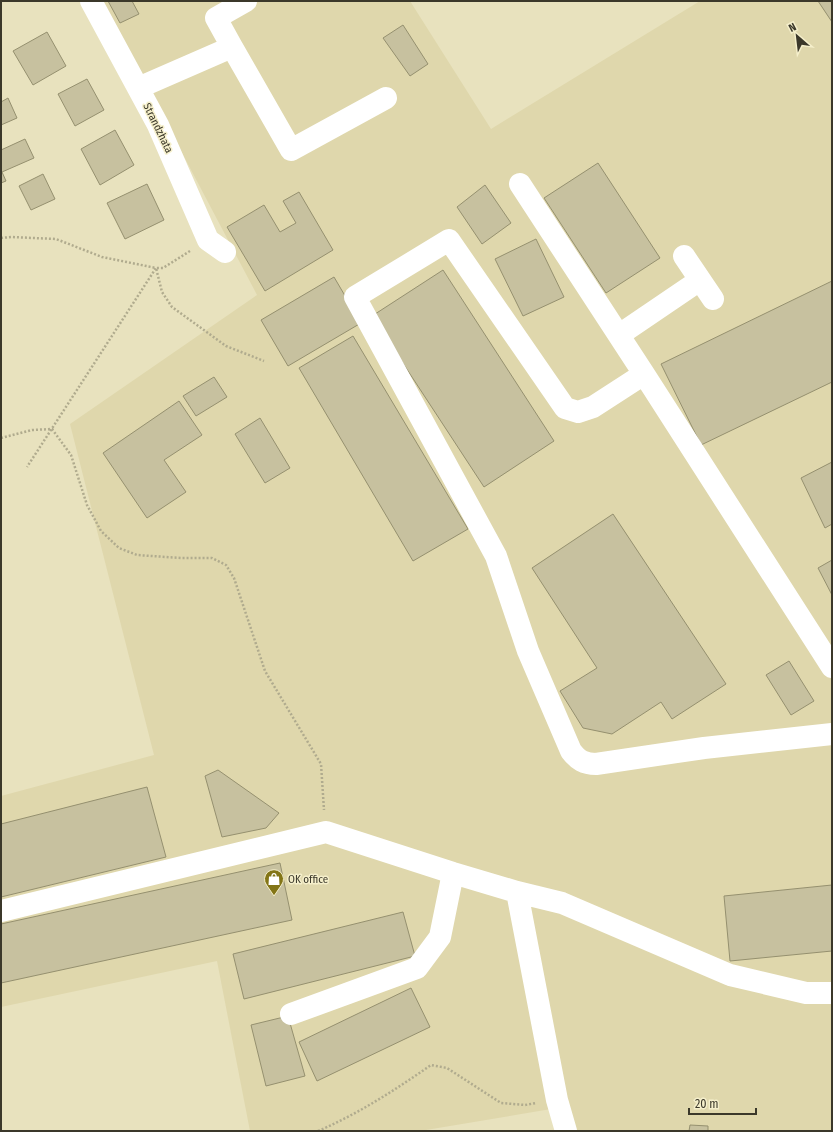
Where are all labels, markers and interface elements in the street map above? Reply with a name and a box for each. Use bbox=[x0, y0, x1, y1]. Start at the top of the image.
north arrow bbox=[777, 16, 817, 56]
text: N bbox=[787, 20, 799, 35]
street label: Strandzhata bbox=[140, 101, 176, 155]
shop icon: OK office bbox=[263, 868, 285, 896]
place label: OK office bbox=[288, 873, 328, 886]
scale bar bbox=[689, 1090, 756, 1116]
text: 20 m bbox=[695, 1097, 719, 1111]

